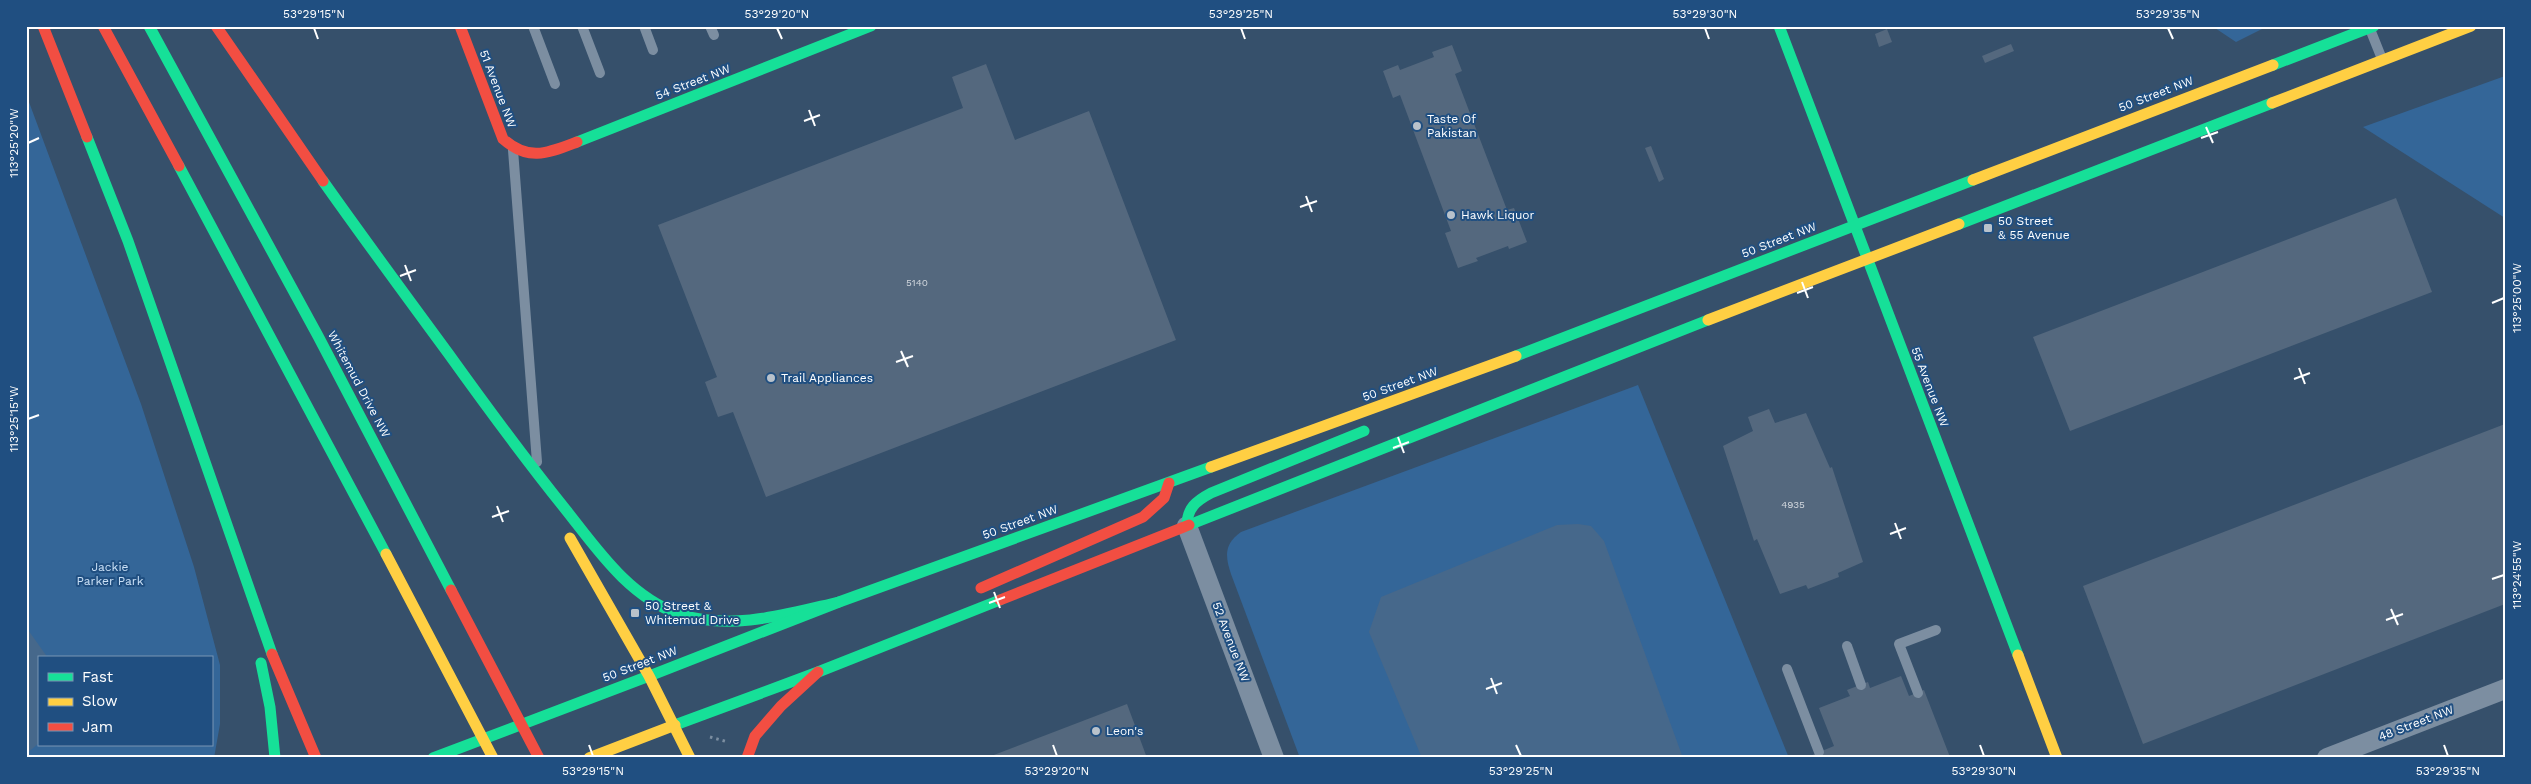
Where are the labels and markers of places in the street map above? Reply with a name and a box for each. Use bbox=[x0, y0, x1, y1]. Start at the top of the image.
place label: Taste Of Pakistan bbox=[1427, 112, 1477, 140]
marker: Taste Of Pakistan bbox=[1411, 120, 1423, 132]
place label: Hawk Liquor bbox=[1461, 208, 1535, 222]
marker: Hawk Liquor bbox=[1445, 209, 1457, 221]
place label: 50 Street & 55 Avenue bbox=[1998, 214, 2070, 242]
marker: 50 Street & 55 Avenue bbox=[1982, 222, 1994, 234]
place label: Trail Appliances bbox=[781, 371, 873, 385]
marker: Trail Appliances bbox=[765, 372, 777, 384]
place label: 50 Street & Whitemud Drive bbox=[645, 599, 739, 627]
marker: 50 Street & Whitemud Drive bbox=[629, 607, 641, 619]
place label: Leon's bbox=[1106, 724, 1143, 738]
marker: Leon's bbox=[1090, 725, 1102, 737]

